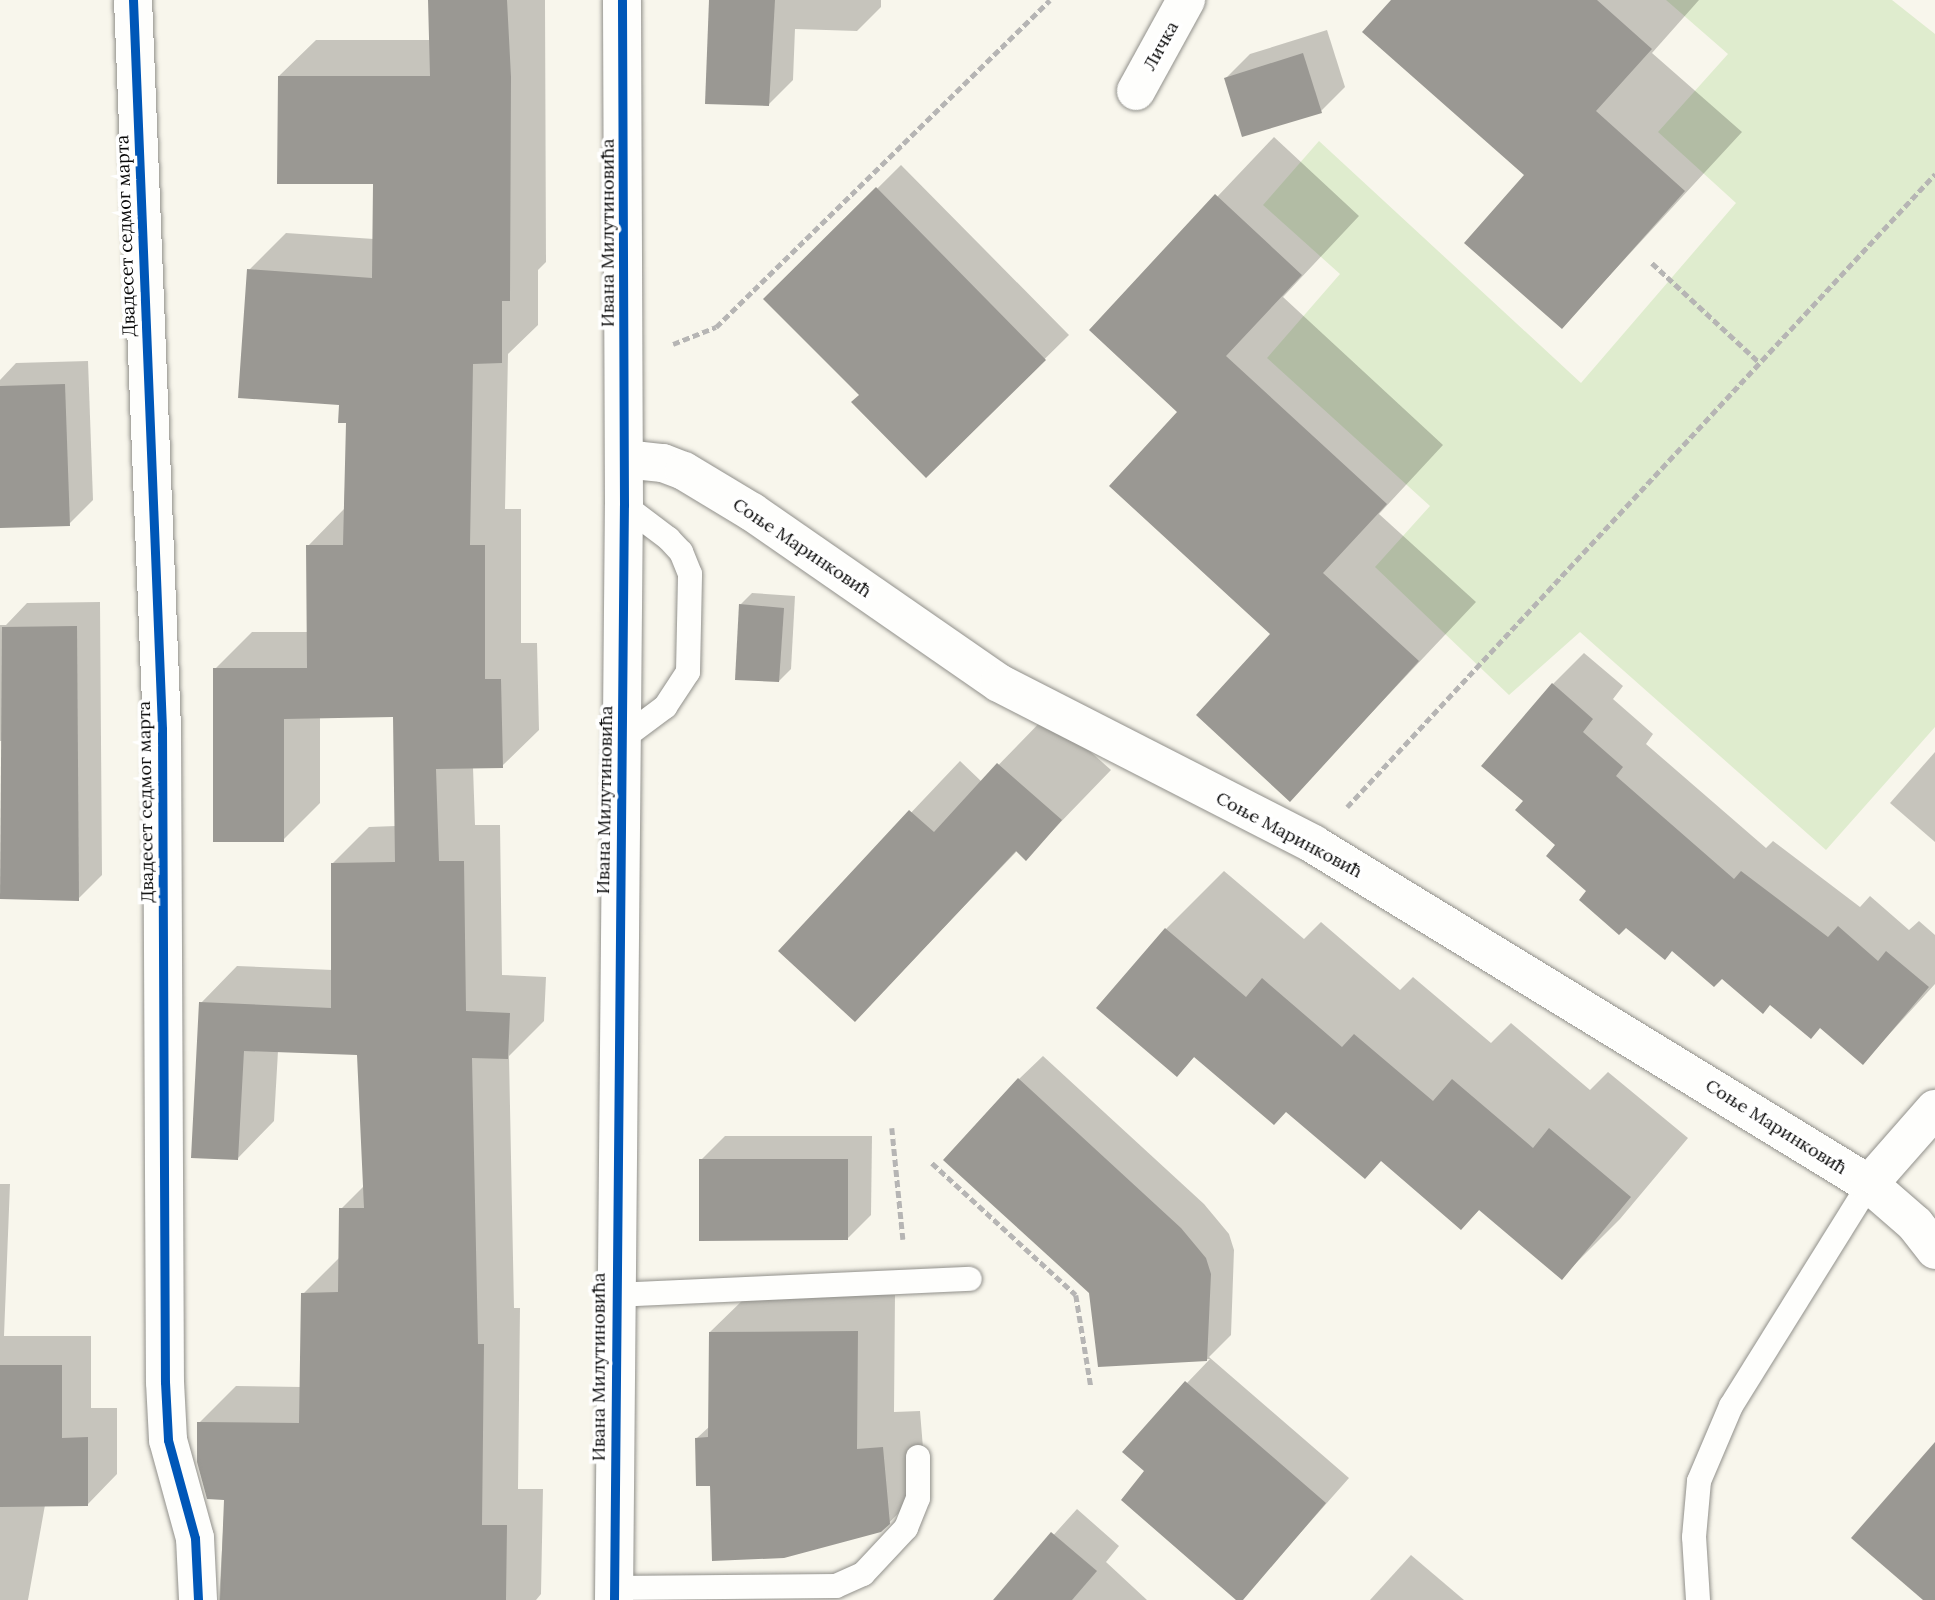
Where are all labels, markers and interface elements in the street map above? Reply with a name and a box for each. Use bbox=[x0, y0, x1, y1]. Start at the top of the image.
street label: Личка bbox=[1139, 18, 1183, 74]
street label: Двадесет седмог марта bbox=[112, 135, 140, 337]
street label: Ивана Милутиновића bbox=[597, 139, 619, 327]
street label: Соње Маринковић bbox=[729, 494, 875, 602]
street label: Двадесет седмог марта bbox=[133, 701, 159, 903]
street label: Ивана Милутиновића bbox=[593, 706, 617, 894]
street label: Соње Маринковић bbox=[1212, 787, 1366, 883]
street label: Соње Маринковић bbox=[1701, 1075, 1851, 1179]
street label: Ивана Милутиновића bbox=[588, 1273, 610, 1461]

